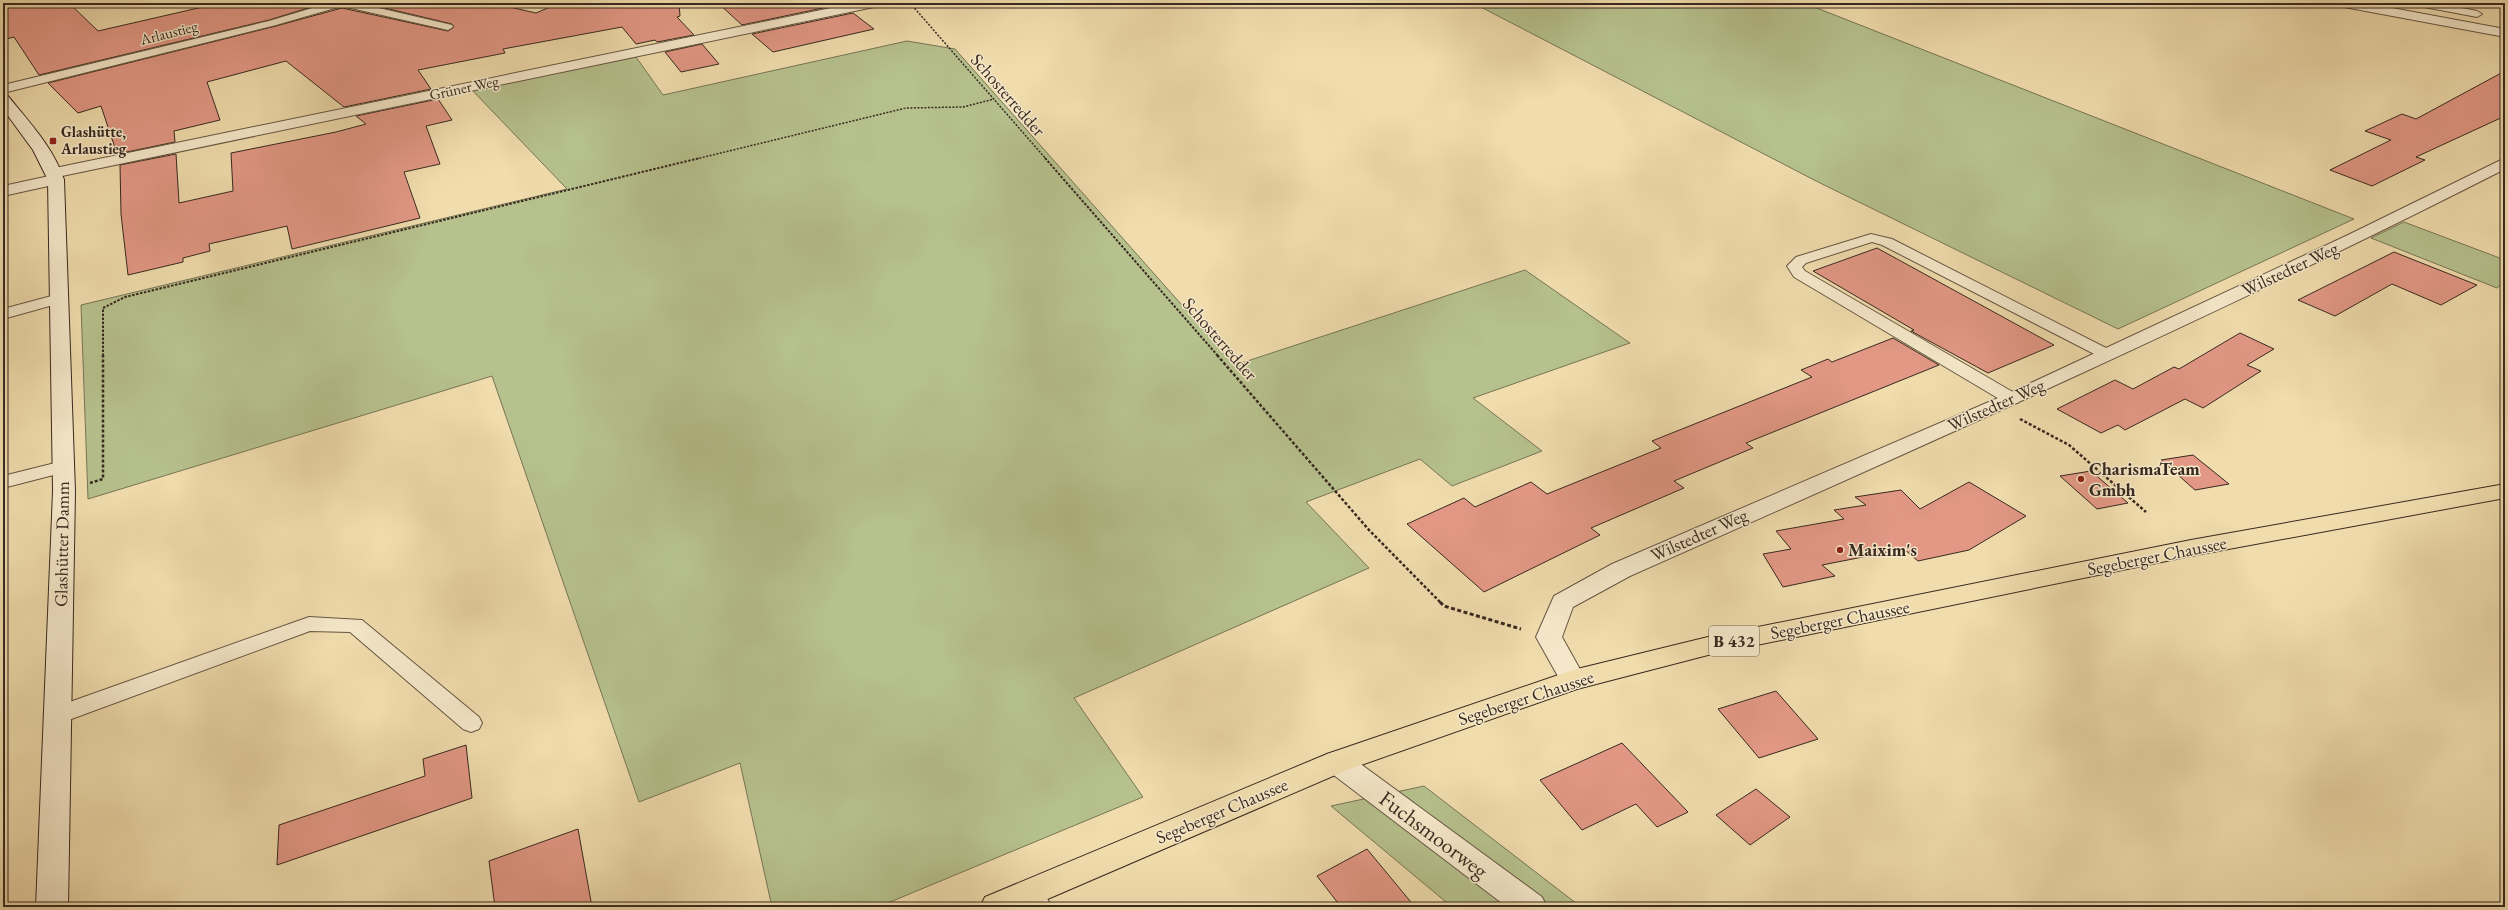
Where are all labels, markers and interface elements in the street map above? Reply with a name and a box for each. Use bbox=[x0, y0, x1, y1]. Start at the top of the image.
street label: Arlaustieg bbox=[137, 16, 200, 49]
street label: Schosterredder bbox=[966, 48, 1051, 141]
street label: Grüner Weg bbox=[428, 71, 501, 104]
place label: Glashütte, Arlaustieg bbox=[60, 122, 127, 158]
marker: Glashütte, Arlaustieg bbox=[48, 136, 58, 146]
street label: Wilstedter Weg bbox=[2238, 236, 2342, 301]
street label: Schosterredder bbox=[1178, 292, 1263, 385]
street label: Wilstedter Weg bbox=[1944, 373, 2048, 436]
place label: CharismaTeam Gmbh bbox=[2089, 457, 2200, 501]
marker: CharismaTeam Gmbh bbox=[2076, 474, 2086, 484]
street label: Glashütter Damm bbox=[49, 481, 74, 607]
street label: Wilstedter Weg bbox=[1647, 503, 1751, 566]
street label: Segeberger Chaussee bbox=[2085, 531, 2228, 580]
place label: Maixim's bbox=[1848, 538, 1917, 561]
marker: Maixim's bbox=[1835, 545, 1845, 555]
street label: Segeberger Chaussee bbox=[1768, 595, 1911, 644]
road number: B 432 bbox=[1709, 626, 1759, 656]
street label: Segeberger Chaussee bbox=[1455, 665, 1597, 730]
street label: Segeberger Chaussee bbox=[1152, 772, 1291, 849]
street label: Fuchsmoorweg bbox=[1373, 784, 1494, 885]

